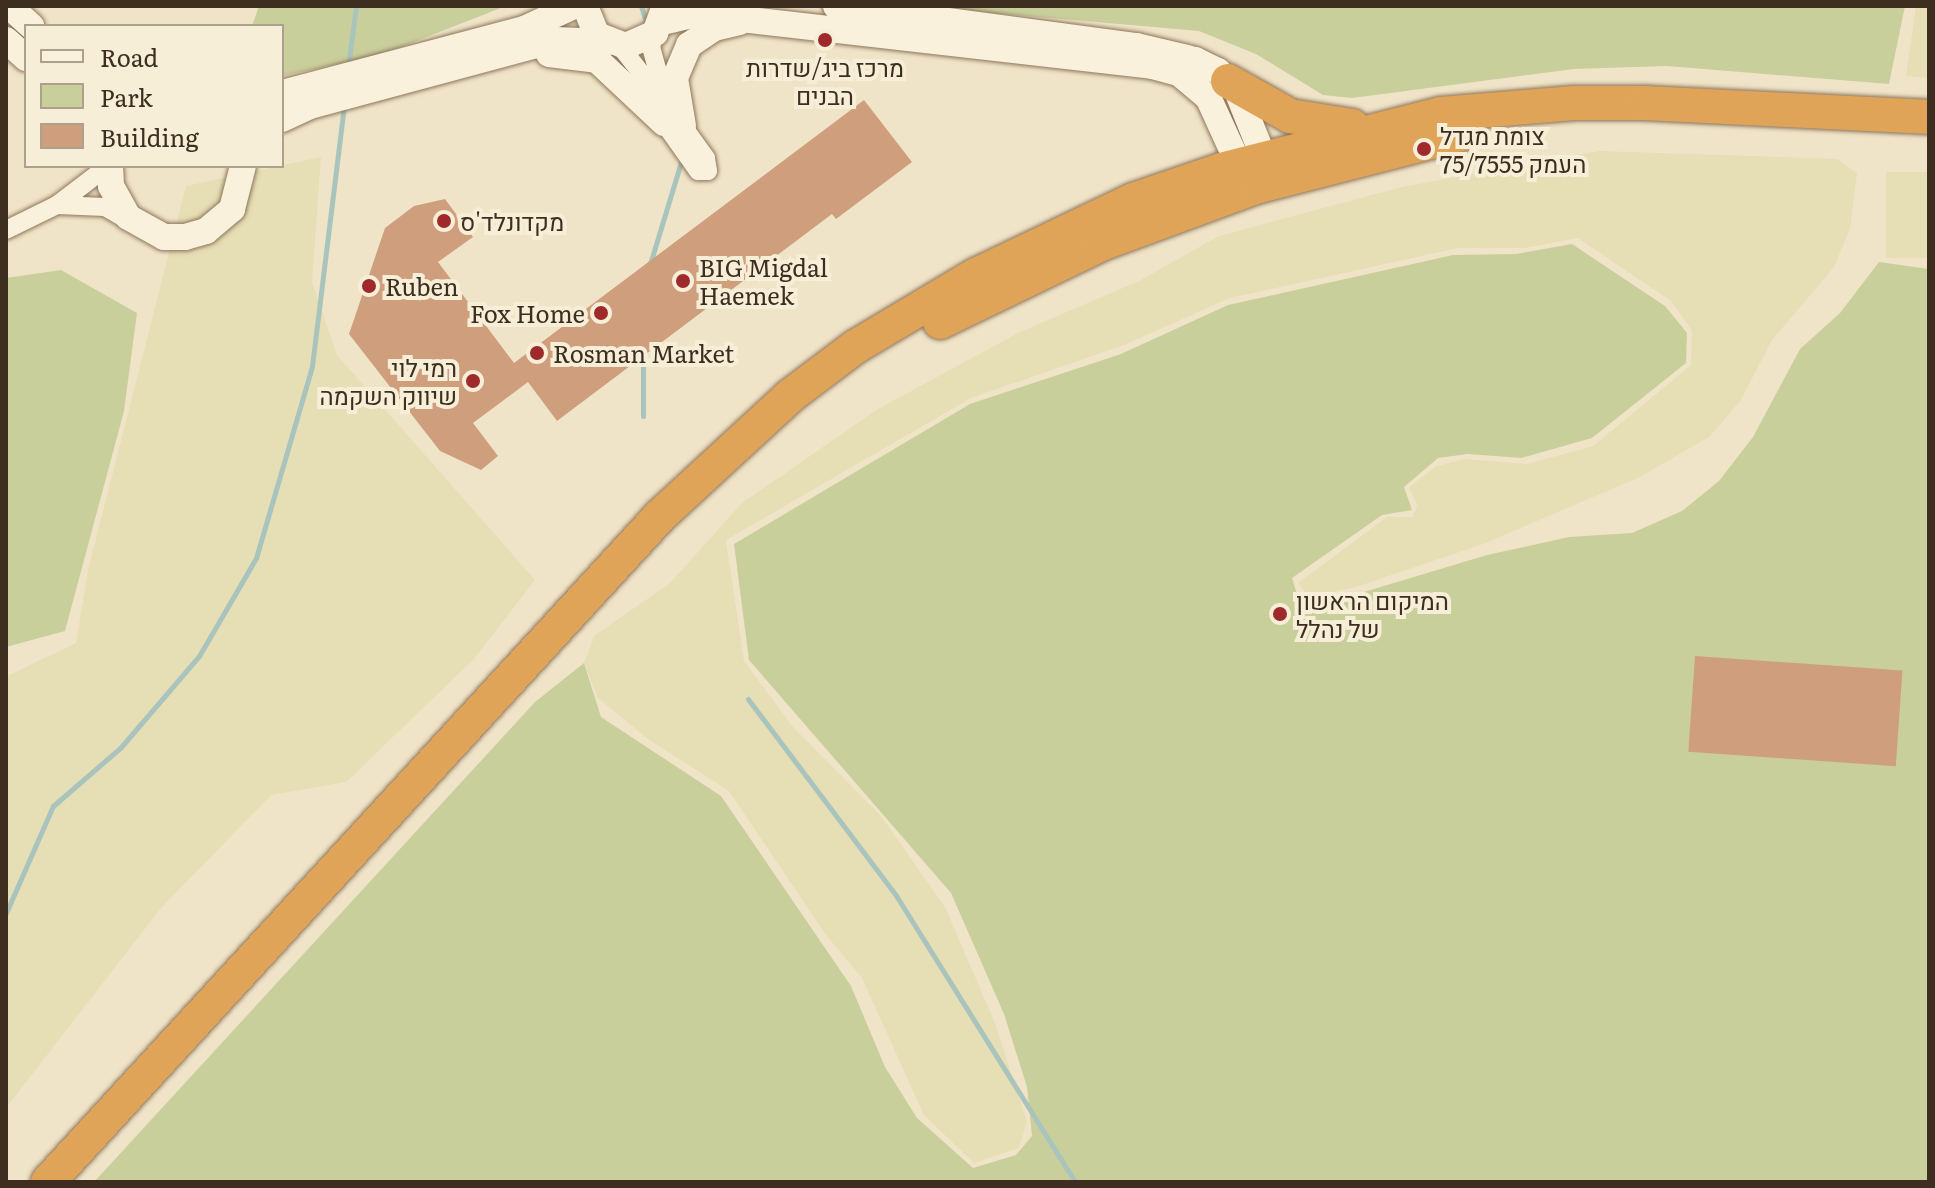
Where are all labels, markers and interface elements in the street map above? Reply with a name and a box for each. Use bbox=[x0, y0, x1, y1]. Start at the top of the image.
legend bbox=[24, 24, 284, 168]
marker: מרכז ביג/שדרות הבנים bbox=[816, 31, 834, 49]
text: Road bbox=[100, 39, 158, 74]
place label: מרכז ביג/שדרות הבנים bbox=[746, 53, 904, 109]
text: Park bbox=[100, 79, 153, 114]
text: Building bbox=[100, 119, 199, 154]
place label: צומת מגדל העמק 75/7555 bbox=[1440, 121, 1585, 177]
marker: צומת מגדל העמק 75/7555 bbox=[1415, 140, 1433, 158]
place label: מקדונלד'ס bbox=[460, 207, 564, 235]
marker: מקדונלד'ס bbox=[435, 212, 453, 230]
place label: BIG Migdal Haemek bbox=[699, 253, 828, 309]
place label: Ruben bbox=[385, 272, 459, 300]
marker: BIG Migdal Haemek bbox=[674, 272, 692, 290]
marker: Ruben bbox=[360, 277, 378, 295]
place label: Fox Home bbox=[470, 299, 585, 327]
marker: Fox Home bbox=[592, 304, 610, 322]
place label: Rosman Market bbox=[553, 339, 734, 367]
marker: Rosman Market bbox=[528, 344, 546, 362]
place label: רמי לוי שיווק השקמה bbox=[319, 353, 457, 409]
marker: רמי לוי שיווק השקמה bbox=[464, 372, 482, 390]
place label: המיקום הראשון של נהלל bbox=[1296, 586, 1449, 642]
marker: המיקום הראשון של נהלל bbox=[1271, 605, 1289, 623]

